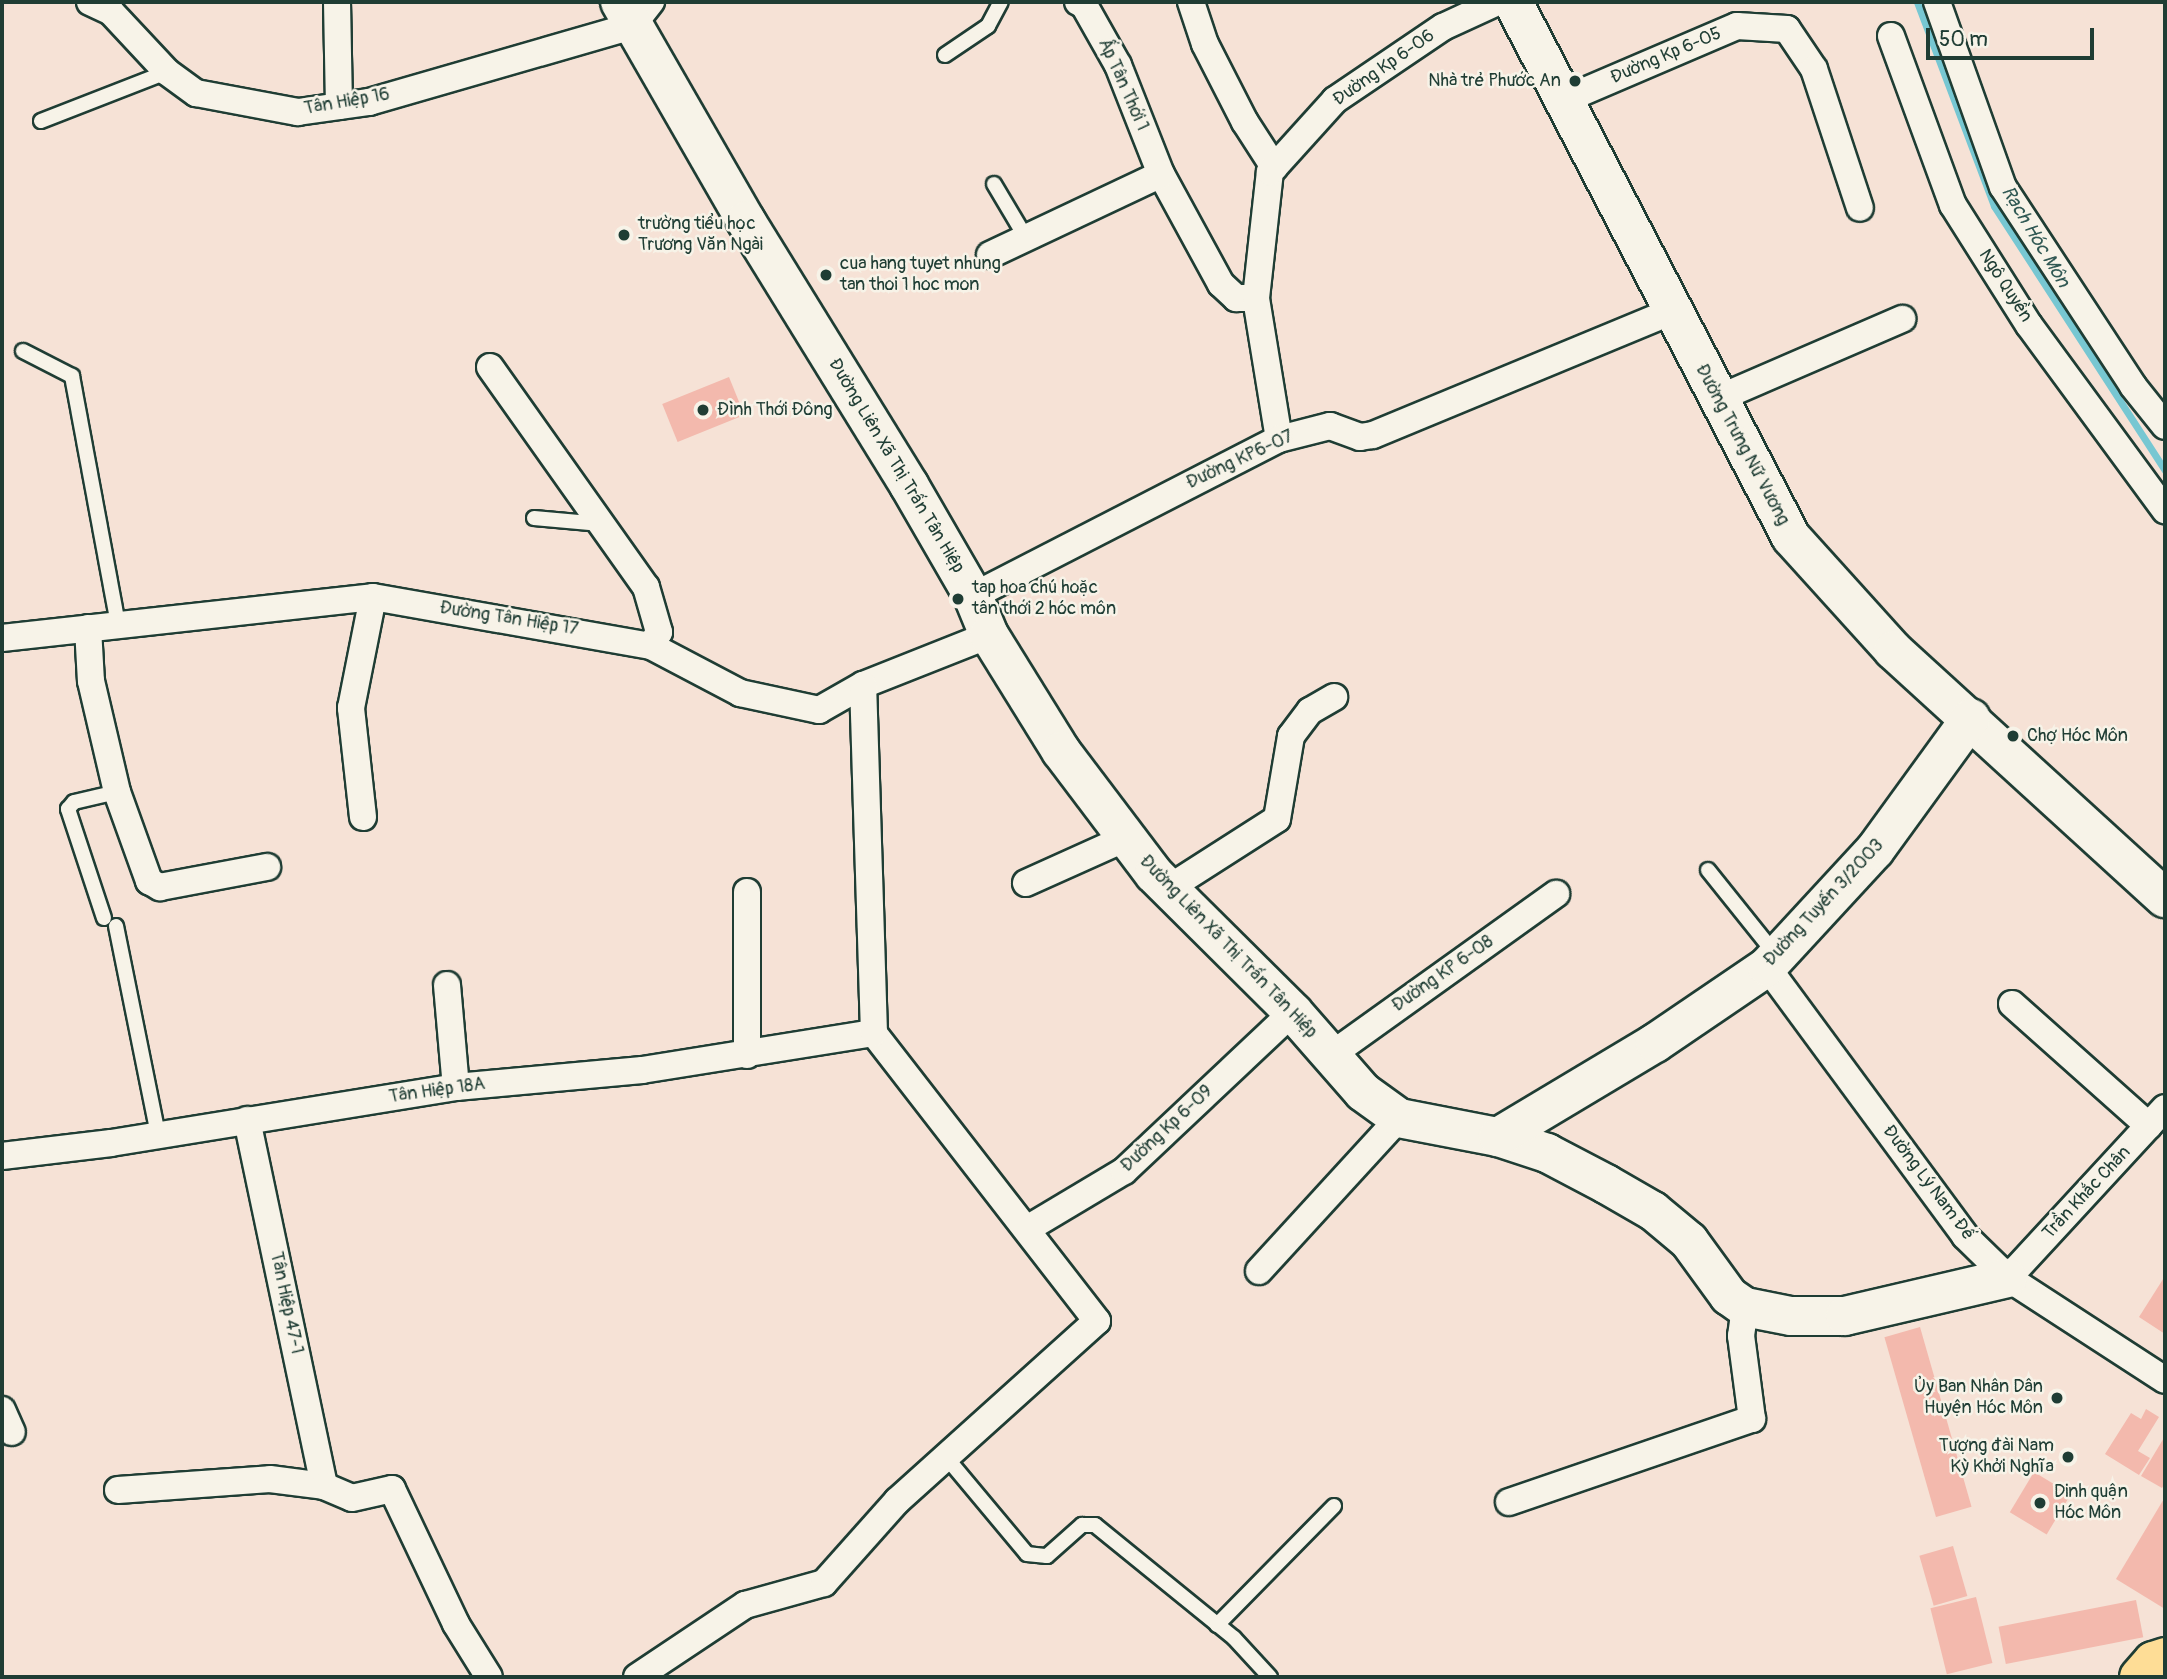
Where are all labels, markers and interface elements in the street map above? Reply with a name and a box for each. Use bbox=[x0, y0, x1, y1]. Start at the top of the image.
scale bar bbox=[1929, 14, 2097, 58]
street label: Đường Kp 6-05 bbox=[1607, 23, 1725, 89]
street label: Đường Kp 6-06 bbox=[1329, 25, 1439, 111]
text: 50 m bbox=[1939, 26, 1988, 53]
street label: Ấp Tân Thới 1 bbox=[1093, 36, 1153, 134]
place label: Nhà trẻ Phước An bbox=[1428, 70, 1561, 92]
marker: Nhà trẻ Phước An bbox=[1567, 73, 1583, 89]
street label: Tân Hiệp 16 bbox=[303, 84, 391, 120]
water label: Rạch Hóc Môn bbox=[1996, 182, 2074, 292]
place label: trường tiểu học Trương Văn Ngài bbox=[638, 214, 763, 256]
marker: trường tiểu học Trương Văn Ngài bbox=[616, 227, 632, 243]
street label: Ngô Quyền bbox=[1973, 246, 2037, 326]
place label: cua hang tuyet nhung tan thoi 1 hoc mon bbox=[840, 254, 1001, 296]
marker: cua hang tuyet nhung tan thoi 1 hoc mon bbox=[818, 267, 834, 283]
street label: Đường Liên Xã Thị Trấn Tân Hiệp bbox=[823, 355, 969, 577]
street label: Đường Trưng Nữ Vương bbox=[1690, 361, 1794, 529]
place label: Đình Thới Đông bbox=[717, 399, 833, 421]
marker: Đình Thới Đông bbox=[695, 402, 711, 418]
street label: Đường KP6-07 bbox=[1183, 426, 1297, 494]
place label: tap hoa chú hoặc tân thới 2 hóc môn bbox=[972, 578, 1116, 620]
marker: tap hoa chú hoặc tân thới 2 hóc môn bbox=[950, 591, 966, 607]
street label: Đường Tân Hiệp 17 bbox=[438, 597, 580, 641]
place label: Chợ Hóc Môn bbox=[2027, 725, 2128, 747]
marker: Chợ Hóc Môn bbox=[2005, 728, 2021, 744]
street label: Đường Tuyến 3/2003 bbox=[1760, 835, 1888, 971]
street label: Đường Liên Xã Thị Trấn Tân Hiệp bbox=[1135, 851, 1321, 1043]
street label: Đường KP 6-08 bbox=[1388, 931, 1498, 1017]
street label: Tân Hiệp 18A bbox=[388, 1074, 486, 1108]
street label: Đường Kp 6-09 bbox=[1117, 1081, 1217, 1177]
street label: Đường Lý Nam Đế bbox=[1878, 1121, 1978, 1245]
street label: Trần Khắc Chân bbox=[2039, 1142, 2135, 1244]
street label: Tân Hiệp 47-1 bbox=[265, 1250, 307, 1356]
place label: Ủy Ban Nhân Dân Huyện Hóc Môn bbox=[1914, 1377, 2043, 1420]
marker: Ủy Ban Nhân Dân Huyện Hóc Môn bbox=[2049, 1390, 2065, 1406]
place label: Tượng đài Nam Kỳ Khởi Nghĩa bbox=[1939, 1436, 2054, 1478]
marker: Tượng đài Nam Kỳ Khởi Nghĩa bbox=[2060, 1449, 2076, 1465]
place label: Dinh quận Hóc Môn bbox=[2054, 1482, 2128, 1524]
marker: Dinh quận Hóc Môn bbox=[2032, 1495, 2048, 1511]

